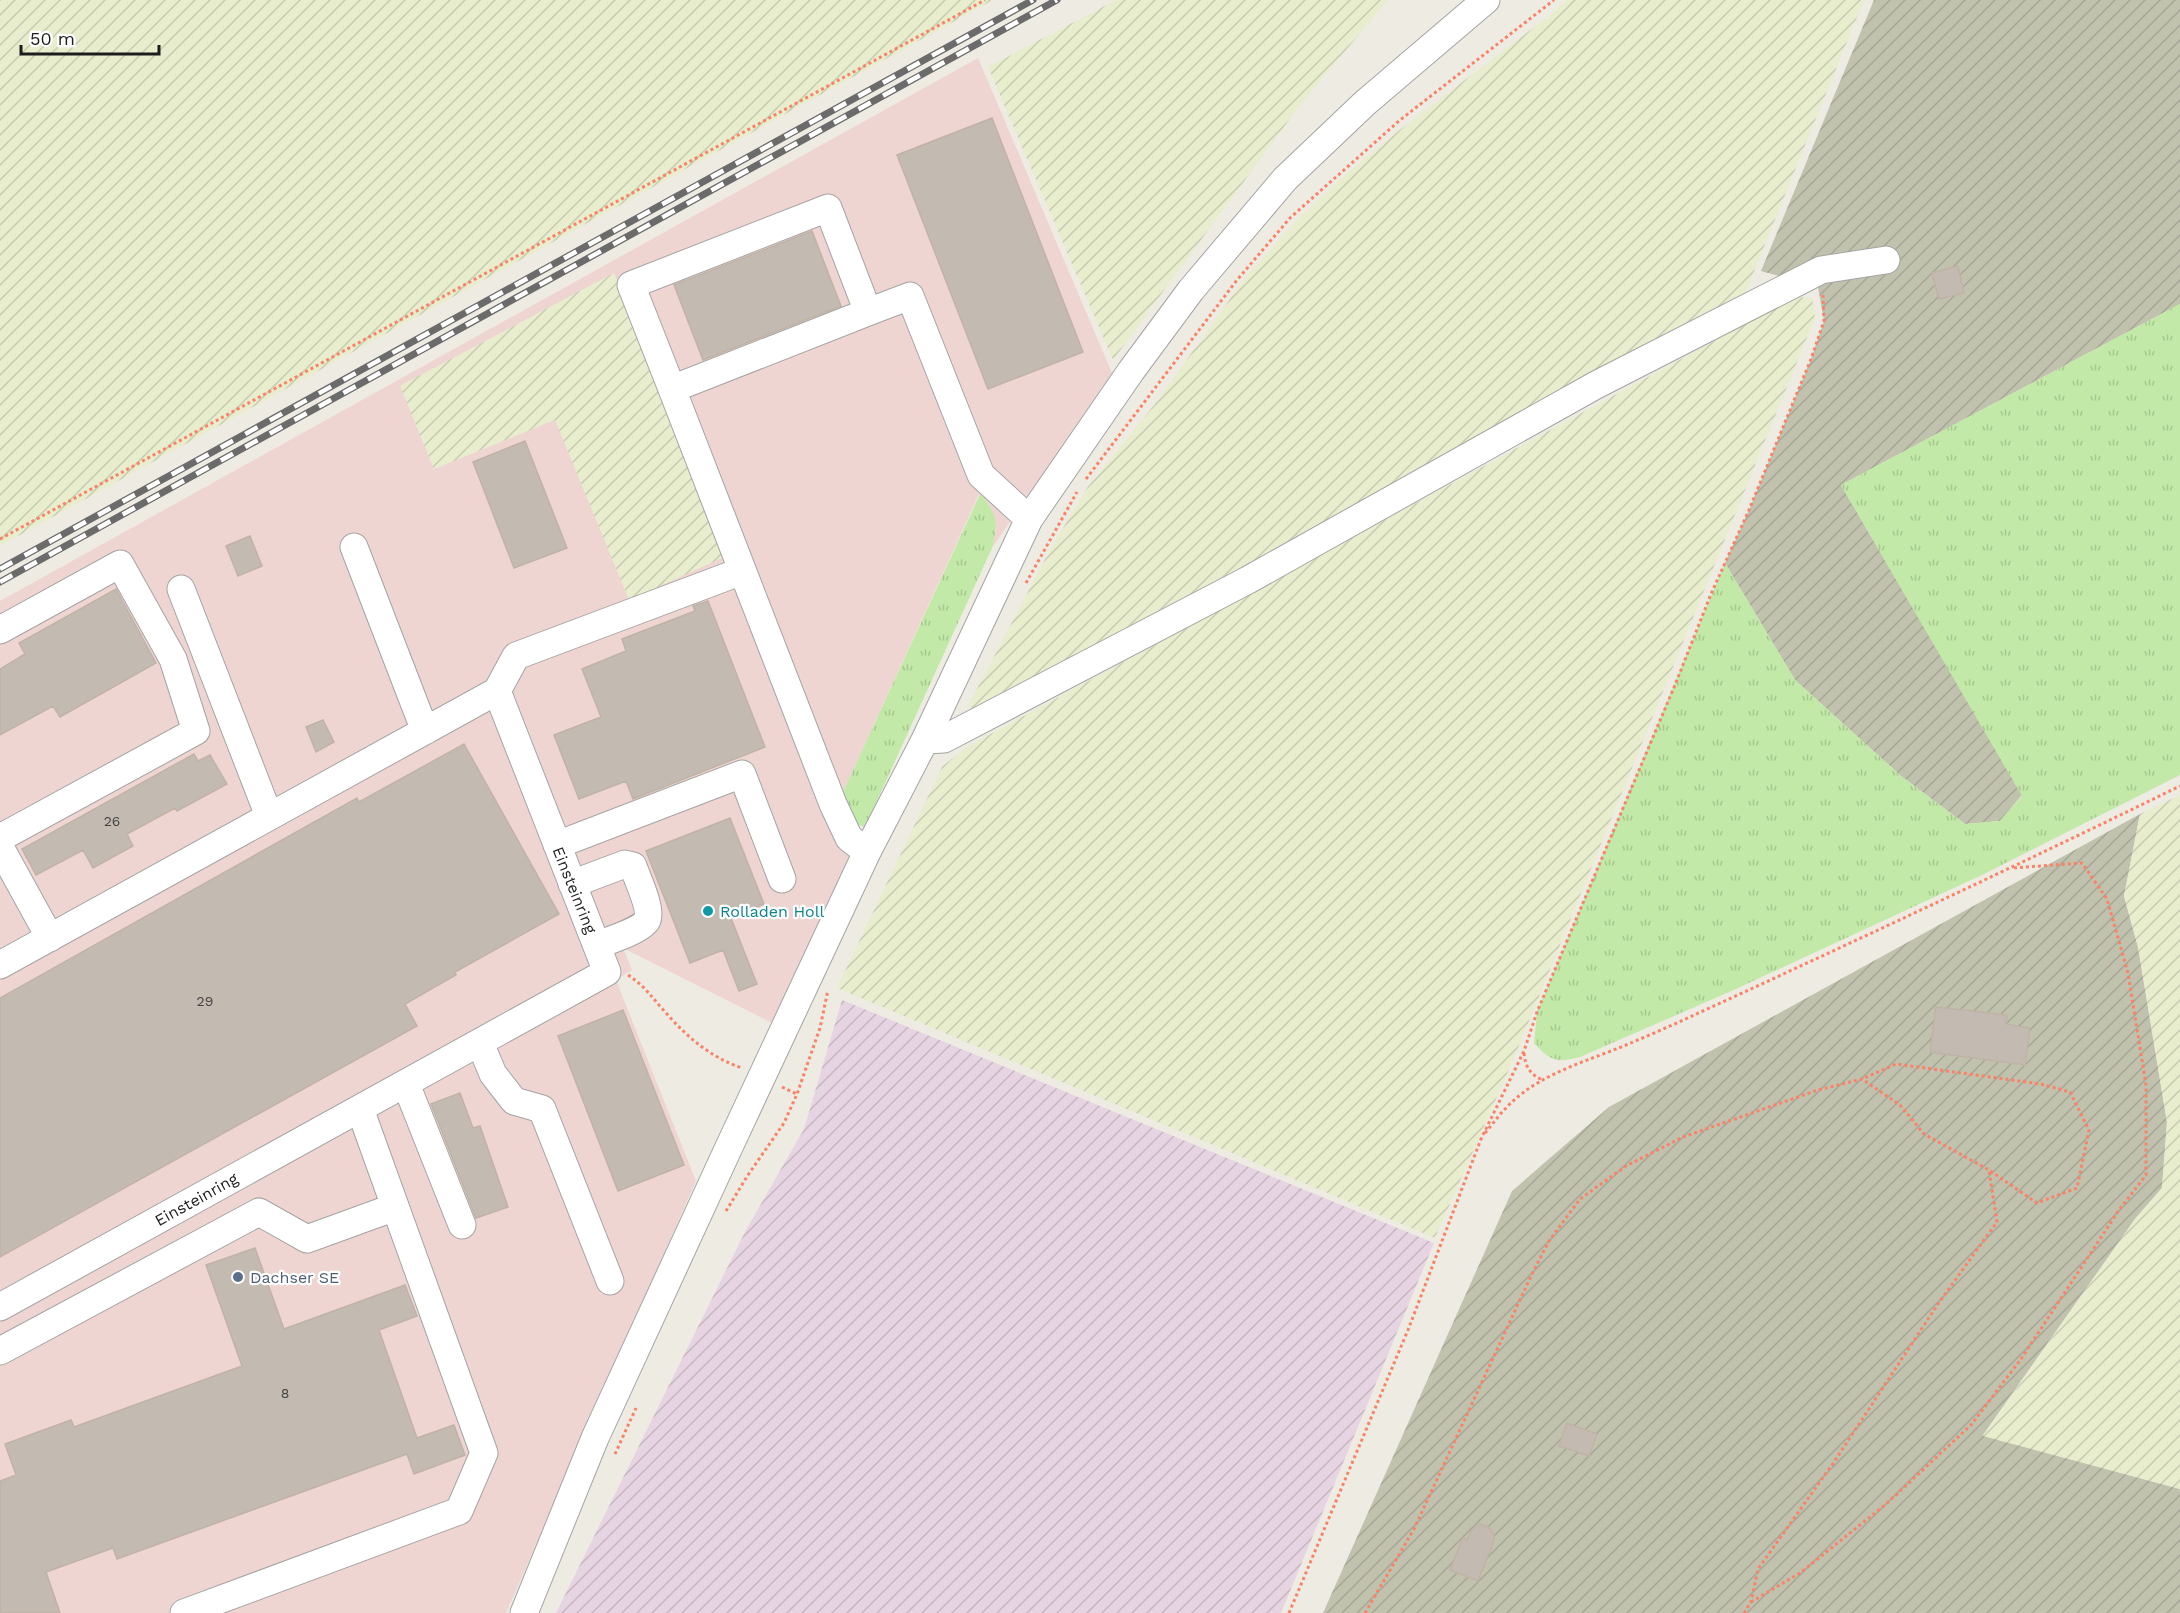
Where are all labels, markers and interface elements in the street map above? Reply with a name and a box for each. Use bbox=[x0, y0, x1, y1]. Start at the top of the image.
scale bar bbox=[21, 18, 159, 56]
text: 50 m bbox=[30, 28, 75, 49]
house number: 26 bbox=[104, 813, 120, 829]
street label: Einsteinring bbox=[548, 844, 601, 937]
place label: Rolladen Holl bbox=[720, 902, 825, 921]
marker: Rolladen Holl bbox=[701, 904, 715, 918]
house number: 29 bbox=[197, 993, 213, 1009]
street label: Einsteinring bbox=[151, 1169, 242, 1230]
place label: Dachser SE bbox=[250, 1268, 339, 1287]
marker: Dachser SE bbox=[231, 1270, 245, 1284]
house number: 8 bbox=[281, 1385, 289, 1401]

